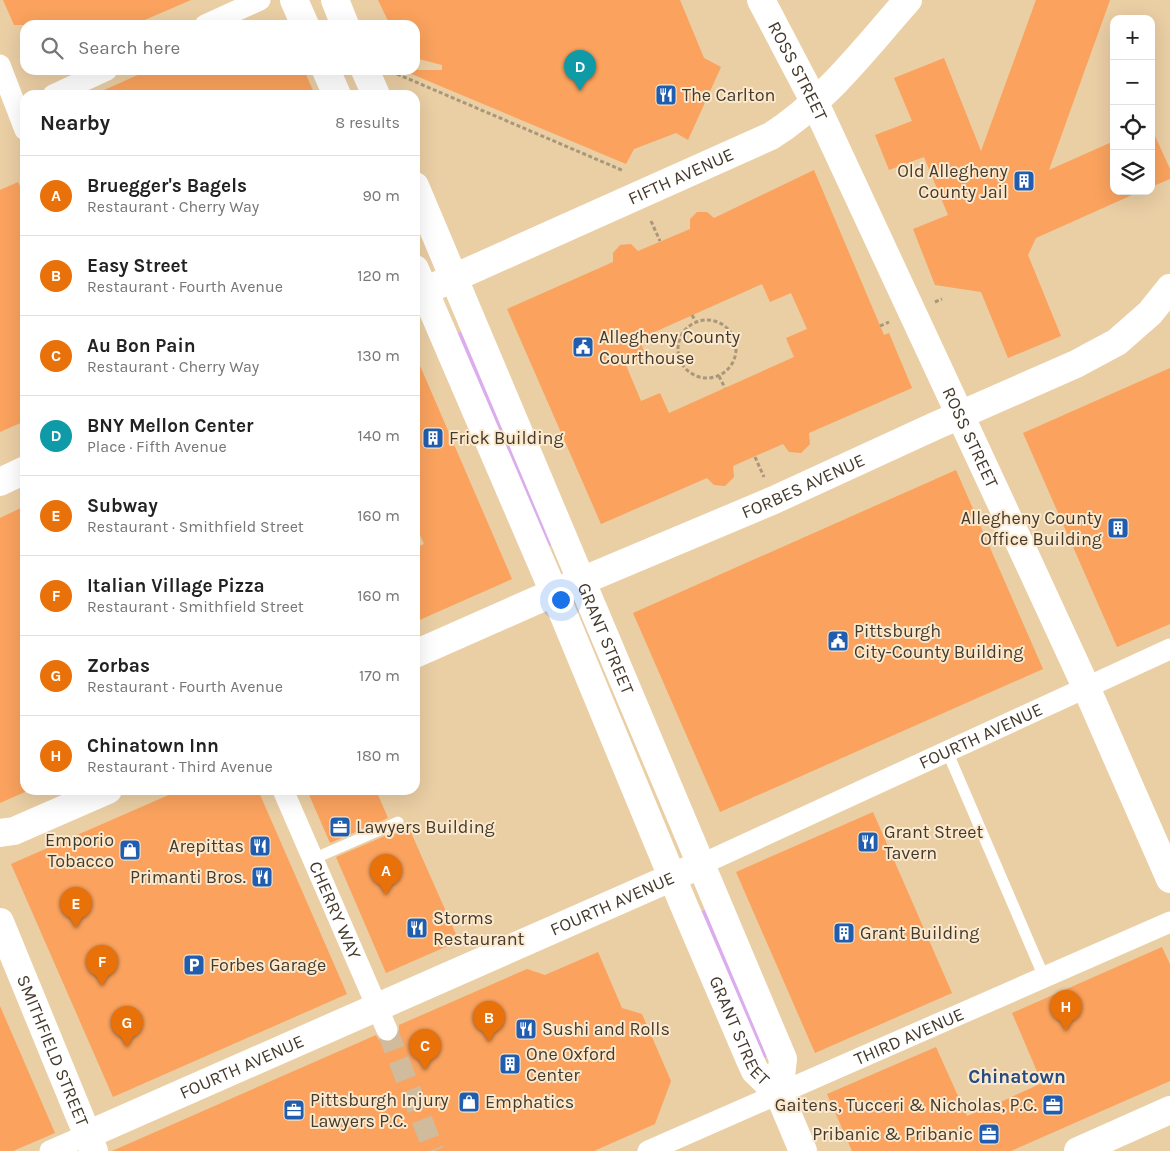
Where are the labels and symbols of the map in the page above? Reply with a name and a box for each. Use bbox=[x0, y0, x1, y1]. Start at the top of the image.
street label: ROSS STREET bbox=[763, 18, 833, 124]
pin: D bbox=[564, 50, 596, 91]
restaurant icon: The Carlton bbox=[654, 83, 678, 107]
place label: The Carlton bbox=[682, 84, 775, 106]
street label: FIFTH AVENUE bbox=[624, 143, 737, 210]
place label: Old Allegheny County Jail bbox=[897, 160, 1009, 203]
building icon: Old Allegheny County Jail bbox=[1012, 169, 1036, 193]
place label: Allegheny County Courthouse bbox=[599, 326, 741, 369]
public building icon: Allegheny County Courthouse bbox=[571, 335, 595, 359]
street label: ROSS STREET bbox=[937, 383, 1003, 491]
building icon: Frick Building bbox=[421, 426, 445, 450]
place label: Frick Building bbox=[449, 427, 564, 449]
street label: FORBES AVENUE bbox=[738, 449, 868, 523]
place label: Allegheny County Office Building bbox=[961, 507, 1103, 550]
building icon: Allegheny County Office Building bbox=[1106, 516, 1130, 540]
street label: GRANT STREET bbox=[573, 579, 639, 697]
your location bbox=[548, 587, 574, 613]
place label: Pittsburgh City-County Building bbox=[854, 620, 1023, 663]
public building icon: Pittsburgh City-County Building bbox=[826, 629, 850, 653]
street label: FOURTH AVENUE bbox=[916, 698, 1046, 774]
office icon: Lawyers Building bbox=[328, 815, 352, 839]
place label: Lawyers Building bbox=[356, 816, 495, 838]
place label: Grant Street Tavern bbox=[884, 821, 984, 864]
place label: Emporio Tobacco bbox=[45, 829, 114, 872]
restaurant icon: Grant Street Tavern bbox=[856, 830, 880, 854]
restaurant icon: Arepittas bbox=[248, 834, 272, 858]
place label: Arepittas bbox=[169, 835, 244, 857]
shop icon: Emporio Tobacco bbox=[118, 838, 142, 862]
pin: A bbox=[370, 854, 402, 895]
street label: CHERRY WAY bbox=[304, 858, 366, 963]
restaurant icon: Primanti Bros. bbox=[250, 865, 274, 889]
place label: Primanti Bros. bbox=[130, 866, 246, 888]
street label: FOURTH AVENUE bbox=[547, 867, 678, 941]
pin: E bbox=[60, 887, 92, 928]
place label: Storms Restaurant bbox=[433, 907, 525, 950]
restaurant icon: Storms Restaurant bbox=[405, 916, 429, 940]
building icon: Grant Building bbox=[832, 921, 856, 945]
place label: Grant Building bbox=[860, 922, 979, 944]
pin: F bbox=[86, 945, 118, 986]
parking icon: Forbes Garage bbox=[182, 953, 206, 977]
place label: Forbes Garage bbox=[210, 954, 326, 976]
street label: SMITHFIELD STREET bbox=[12, 972, 94, 1130]
street label: GRANT STREET bbox=[704, 973, 774, 1090]
pin: H bbox=[1050, 990, 1082, 1031]
pin: B bbox=[473, 1001, 505, 1042]
street label: THIRD AVENUE bbox=[851, 1003, 967, 1070]
pin: G bbox=[111, 1006, 143, 1047]
restaurant icon: Sushi and Rolls bbox=[514, 1017, 538, 1041]
place label: Sushi and Rolls bbox=[542, 1018, 670, 1040]
pin: C bbox=[409, 1029, 441, 1070]
street label: FOURTH AVENUE bbox=[176, 1030, 307, 1104]
place label: One Oxford Center bbox=[526, 1043, 616, 1086]
building icon: One Oxford Center bbox=[498, 1052, 522, 1076]
district label: Chinatown bbox=[968, 1066, 1066, 1088]
place label: Pittsburgh Injury Lawyers P.C. bbox=[310, 1089, 449, 1132]
shop icon: Emphatics bbox=[457, 1090, 481, 1114]
place label: Emphatics bbox=[485, 1091, 574, 1113]
office icon: Gaitens, Tucceri & Nicholas, P.C. bbox=[1041, 1093, 1065, 1117]
place label: Gaitens, Tucceri & Nicholas, P.C. bbox=[775, 1094, 1037, 1116]
office icon: Pittsburgh Injury Lawyers P.C. bbox=[282, 1098, 306, 1122]
office icon: Pribanic & Pribanic bbox=[977, 1122, 1001, 1146]
place label: Pribanic & Pribanic bbox=[812, 1123, 973, 1145]

